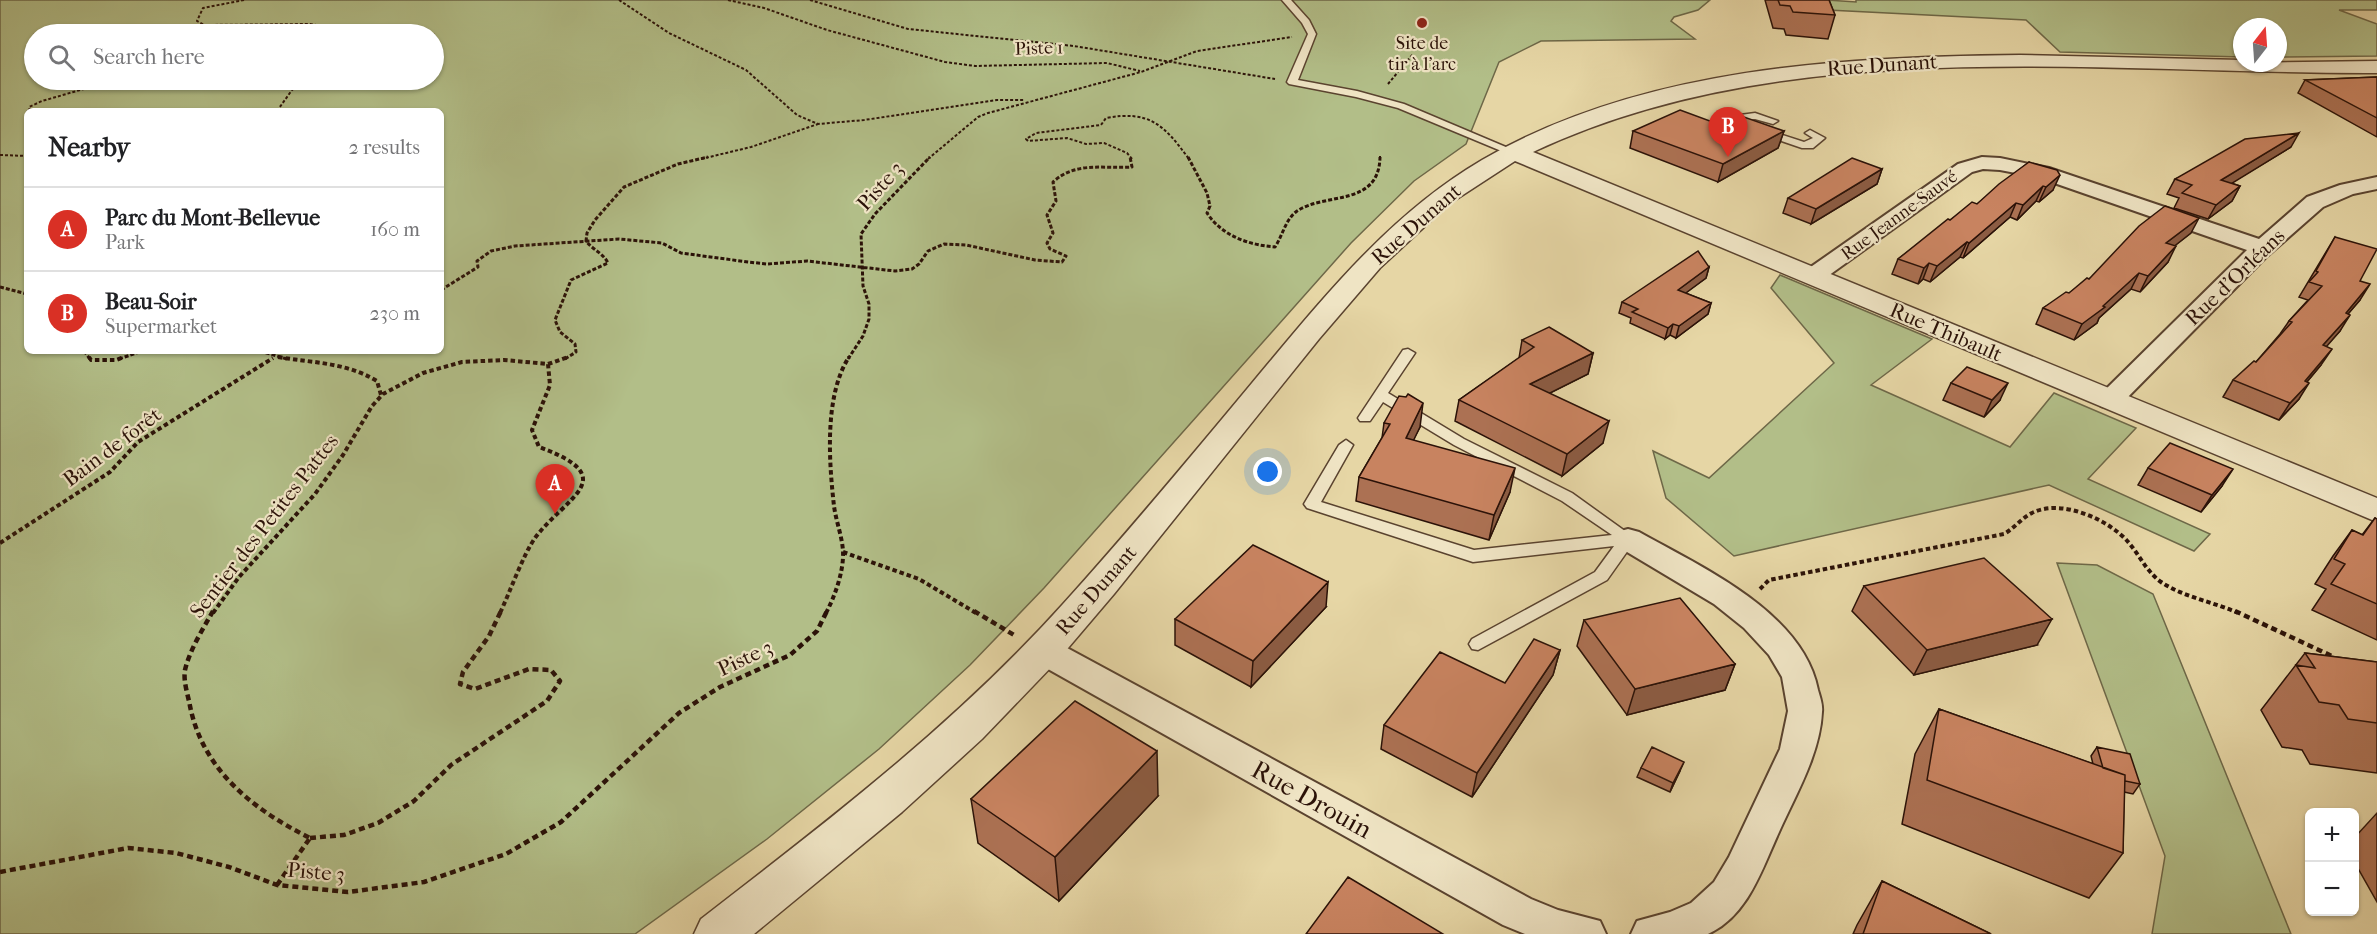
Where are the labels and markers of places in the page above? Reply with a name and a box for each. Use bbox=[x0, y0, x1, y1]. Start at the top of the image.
marker: Site de tir à l'arc bbox=[1415, 16, 1429, 30]
place label: Site de tir à l'arc bbox=[1388, 33, 1456, 75]
pin: B bbox=[1708, 108, 1748, 157]
pin: A bbox=[536, 464, 574, 514]

